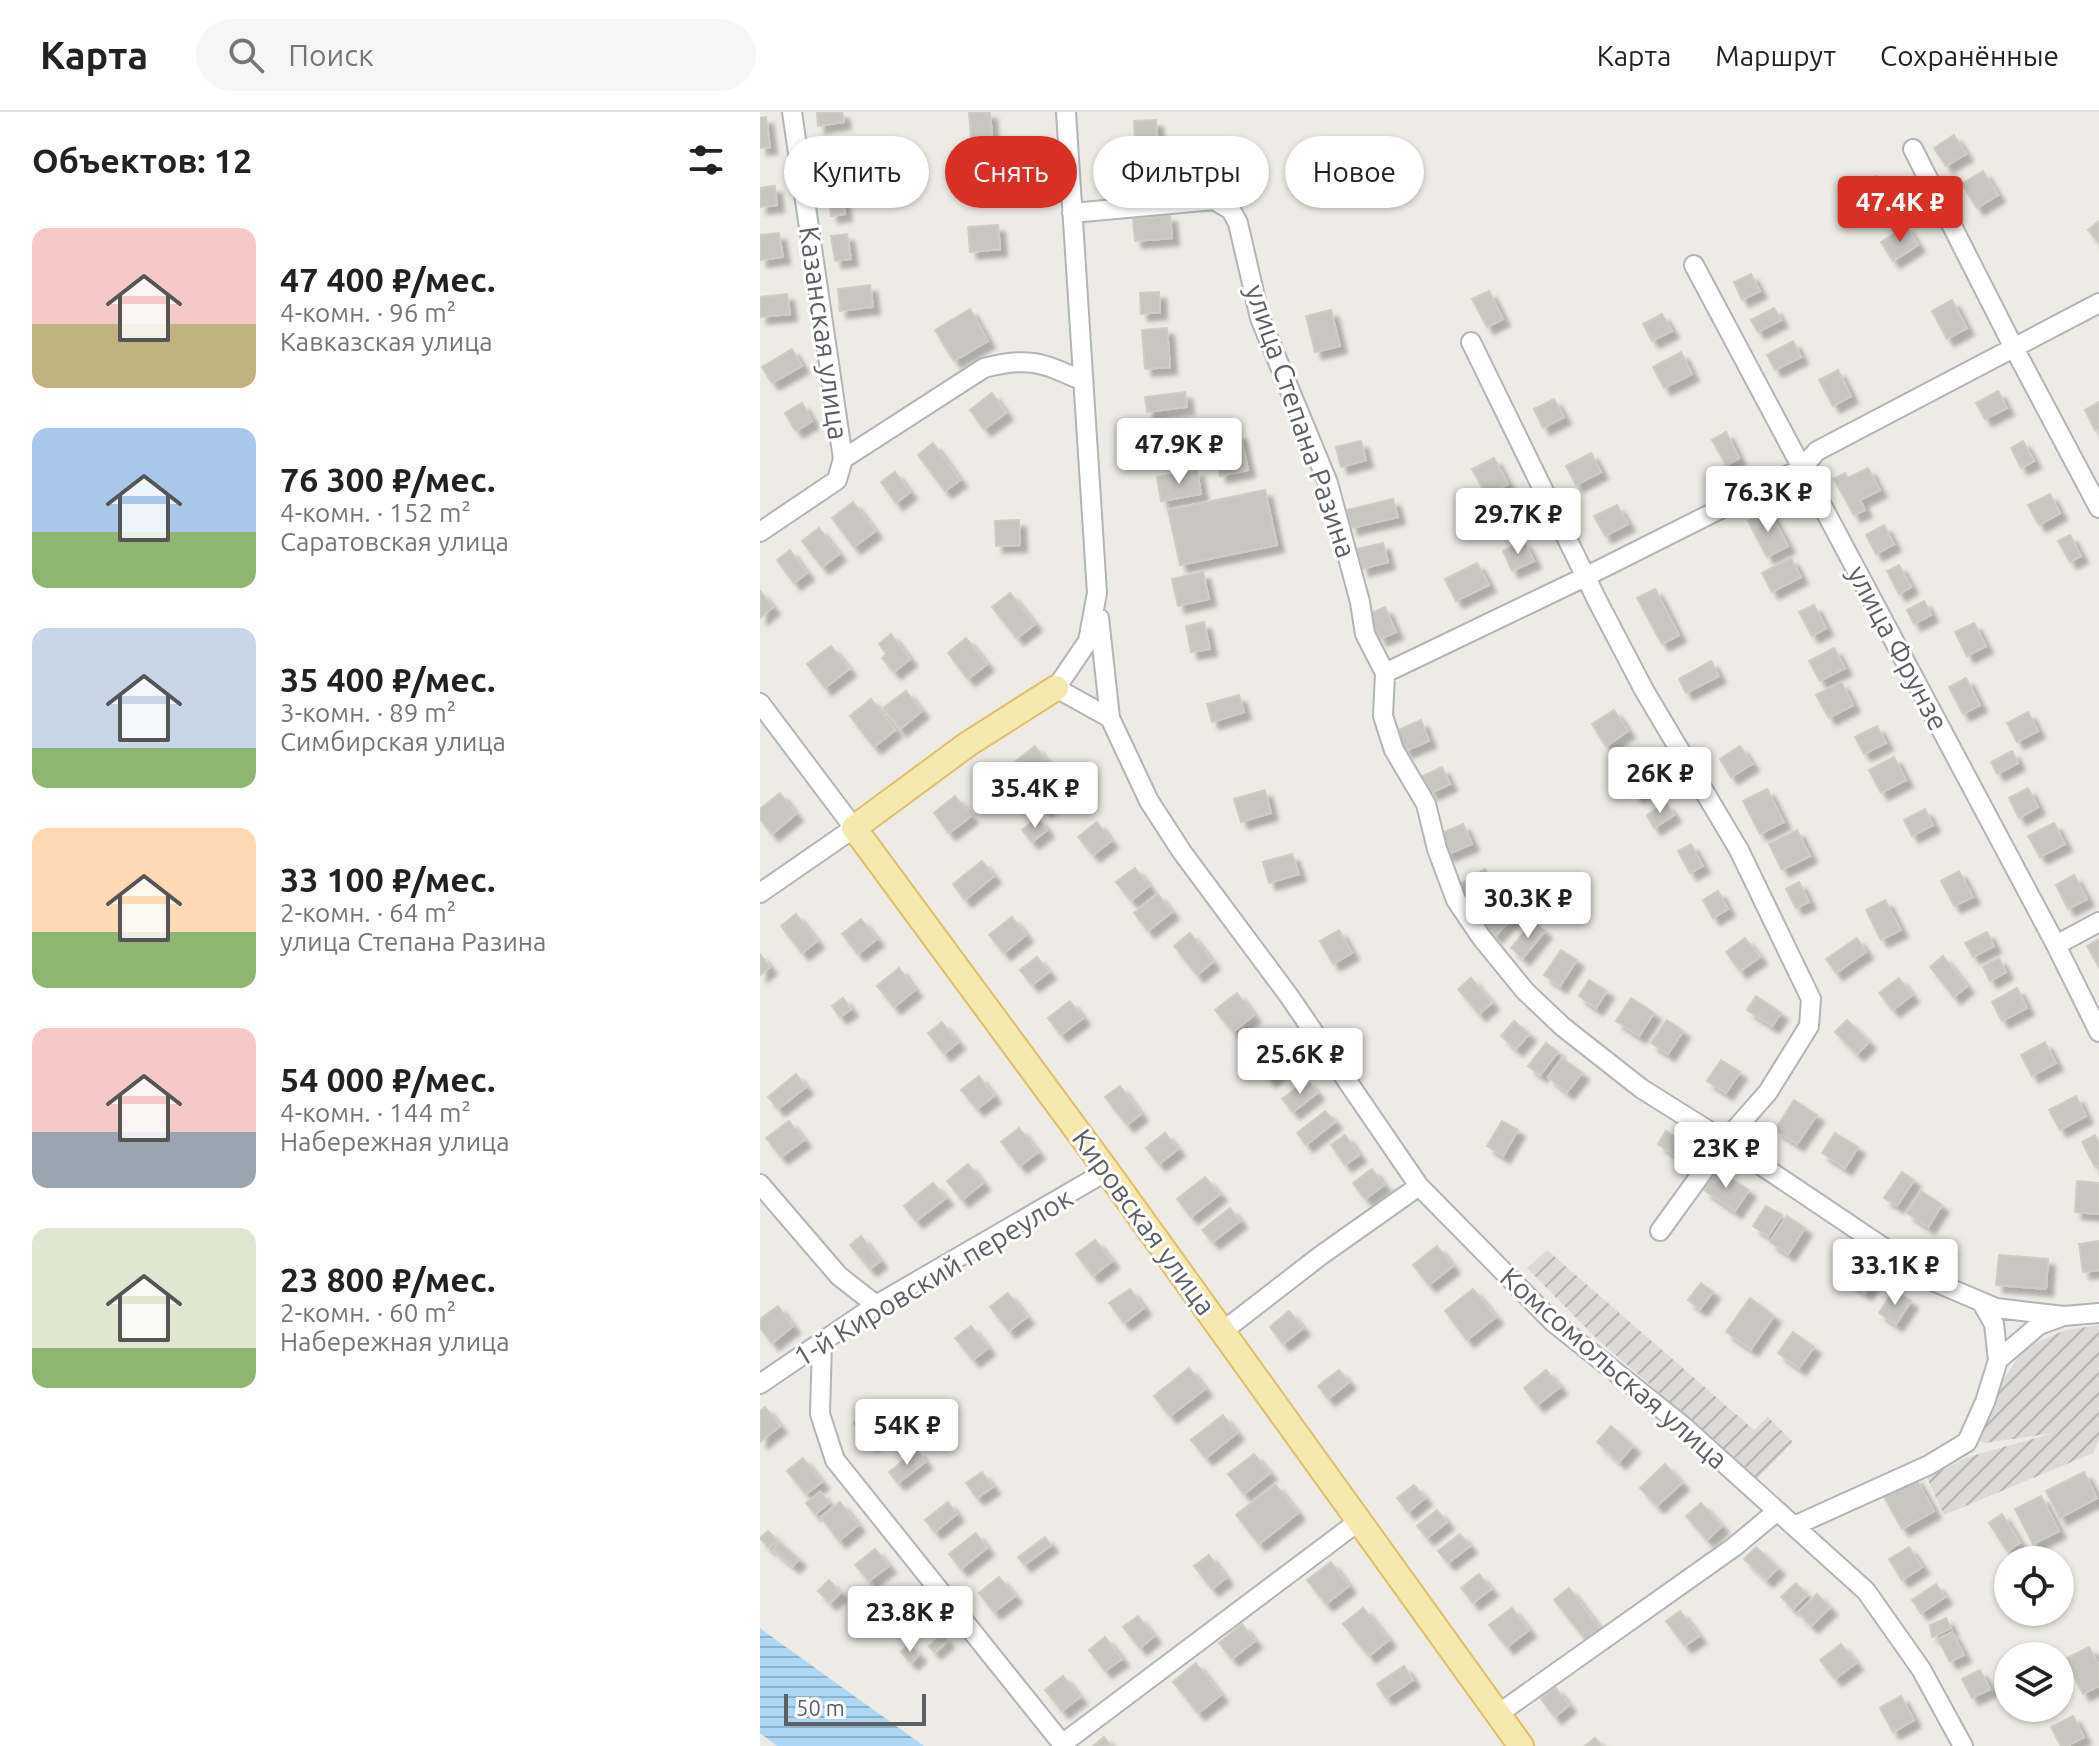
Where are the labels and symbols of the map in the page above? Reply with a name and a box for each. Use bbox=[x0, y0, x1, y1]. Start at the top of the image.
pin: 47.4K ₽ bbox=[1826, 176, 1974, 244]
street label: Казанская улица bbox=[794, 224, 855, 442]
street label: улица Степана Разина bbox=[1240, 280, 1363, 561]
pin: 47.9K ₽ bbox=[1105, 418, 1253, 486]
pin: 76.3K ₽ bbox=[1694, 466, 1842, 534]
pin: 29.7K ₽ bbox=[1444, 488, 1592, 556]
street label: улица Фрунзе bbox=[1842, 560, 1955, 736]
pin: 26K ₽ bbox=[1604, 747, 1716, 815]
pin: 35.4K ₽ bbox=[961, 762, 1109, 830]
pin: 30.3K ₽ bbox=[1454, 872, 1602, 940]
pin: 25.6K ₽ bbox=[1226, 1028, 1374, 1096]
pin: 23K ₽ bbox=[1670, 1122, 1782, 1190]
street label: Кировская улица bbox=[1067, 1123, 1222, 1321]
street label: 1-й Кировский переулок bbox=[788, 1181, 1078, 1372]
pin: 33.1K ₽ bbox=[1821, 1239, 1969, 1307]
street label: Комсомольская улица bbox=[1495, 1261, 1734, 1475]
pin: 54K ₽ bbox=[851, 1399, 963, 1467]
pin: 23.8K ₽ bbox=[836, 1586, 984, 1654]
scale bar bbox=[784, 1690, 926, 1726]

